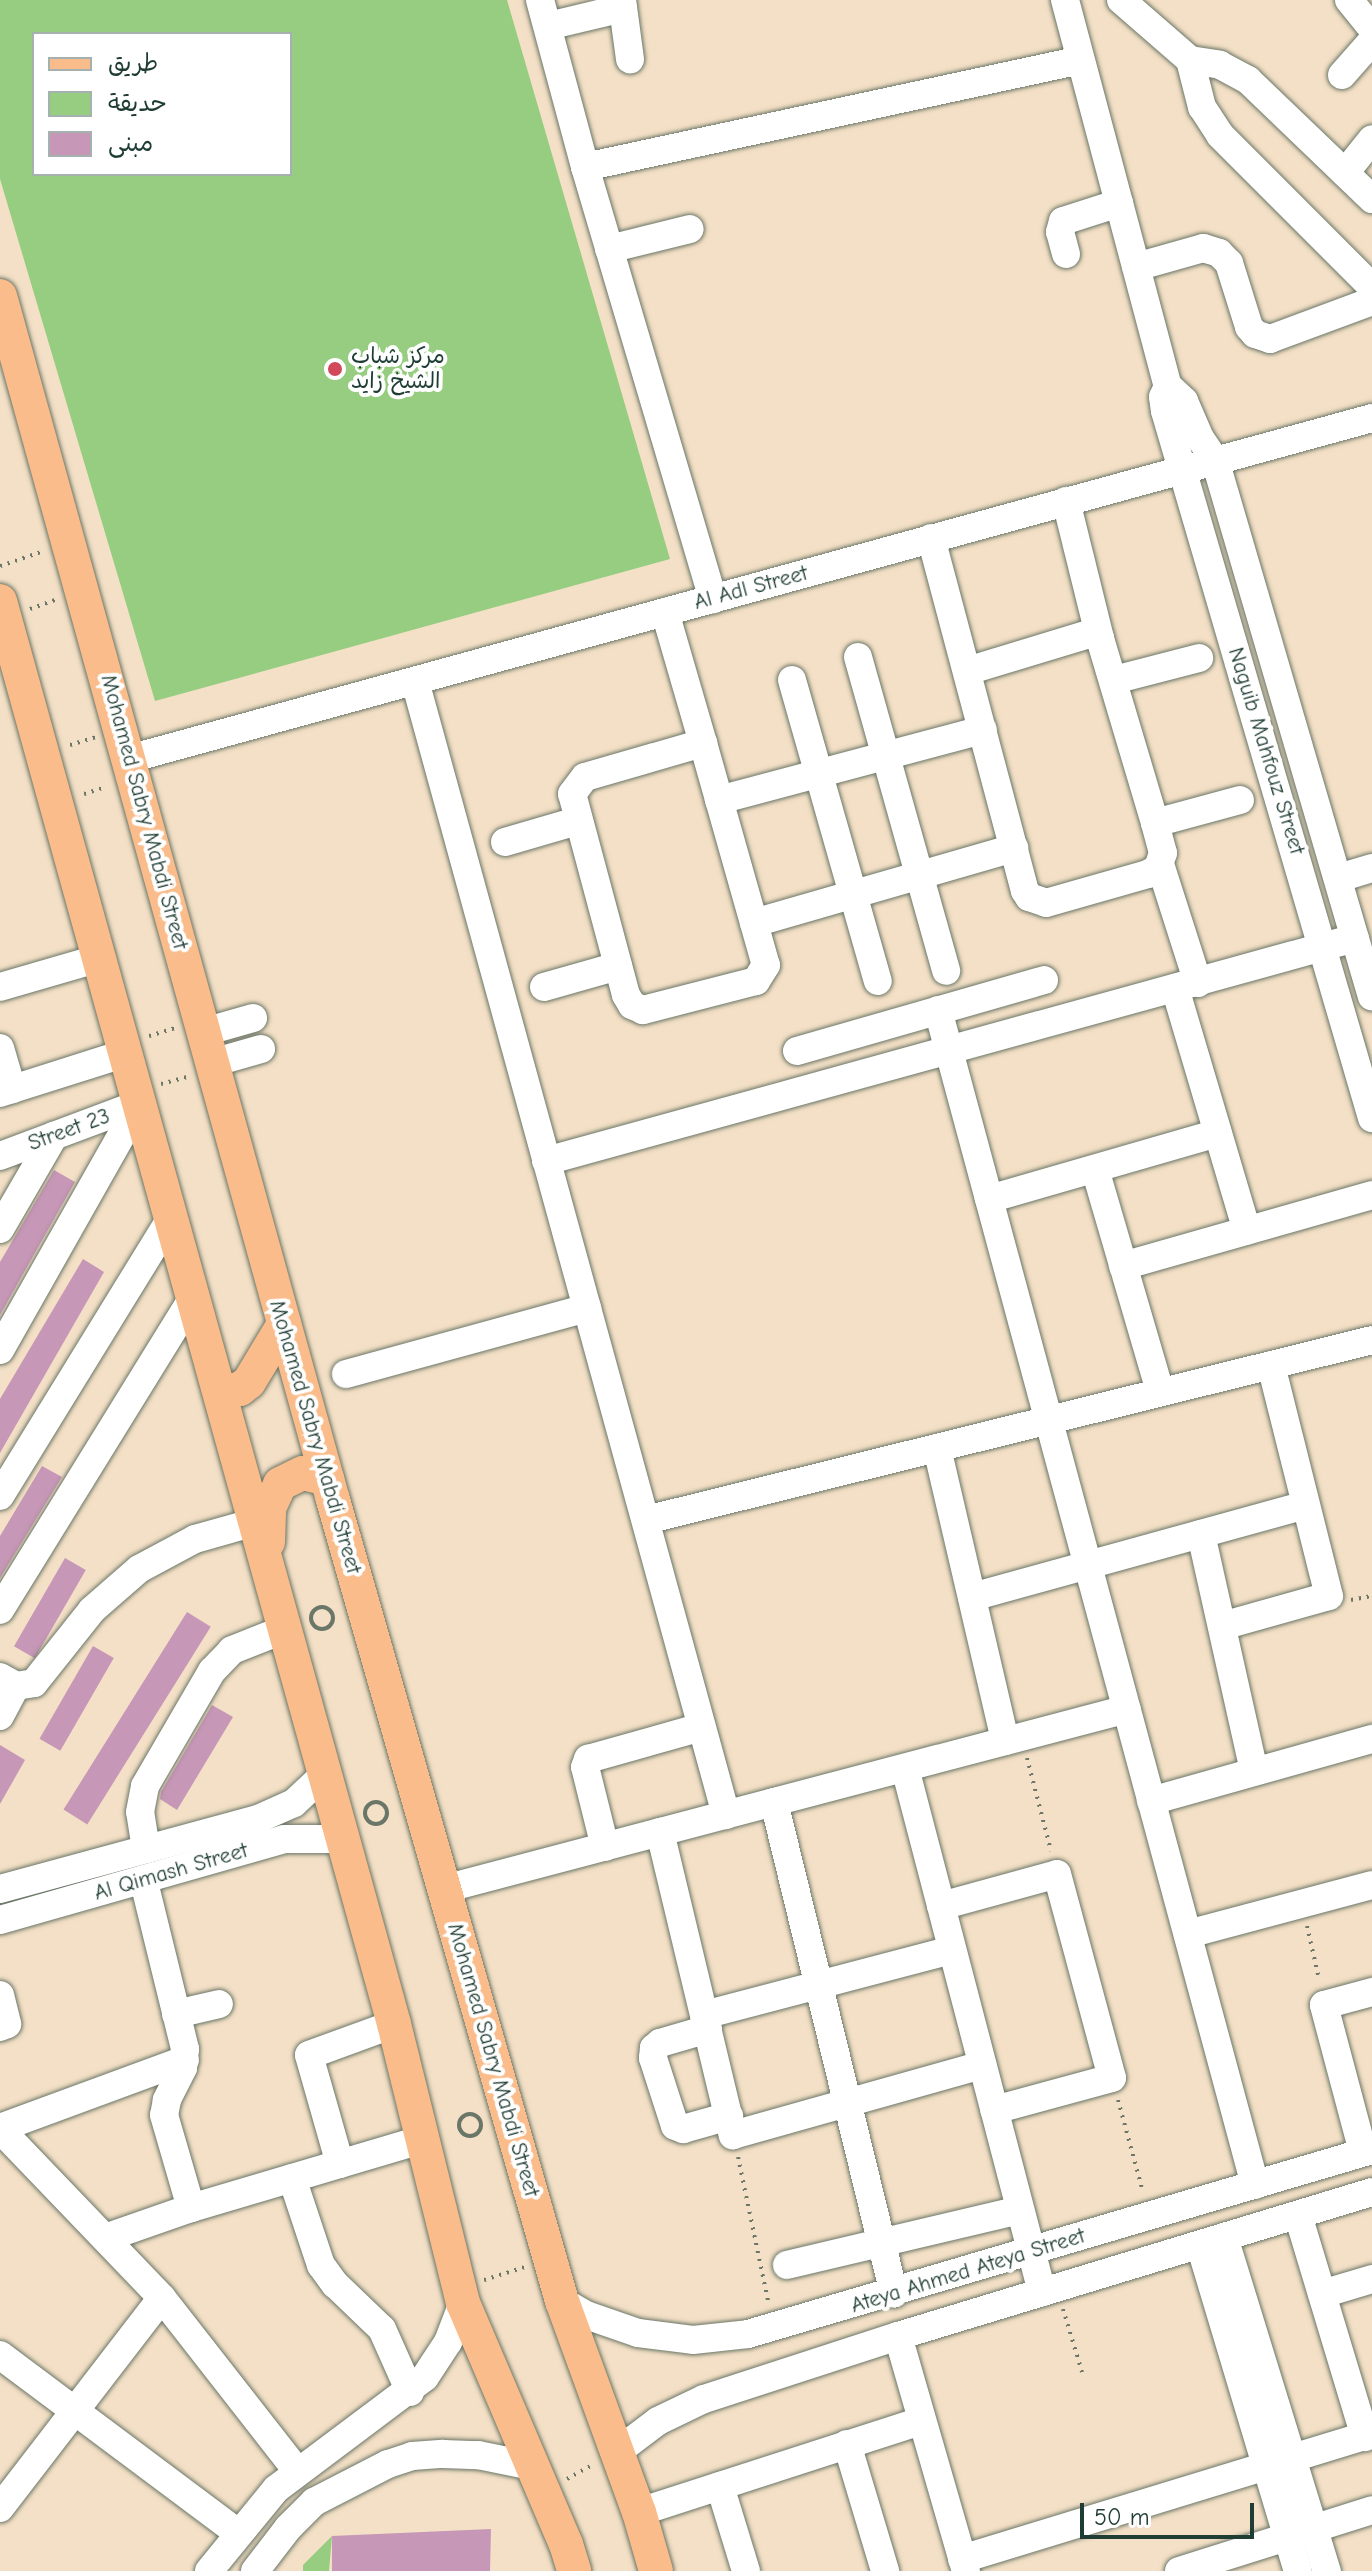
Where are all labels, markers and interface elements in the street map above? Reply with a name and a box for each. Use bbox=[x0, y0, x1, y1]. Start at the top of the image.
legend bbox=[32, 32, 292, 176]
text: طريق bbox=[108, 49, 158, 77]
text: حديقة bbox=[108, 89, 167, 117]
text: مبنى bbox=[108, 129, 153, 157]
place label: مركز شباب الشيخ زايد bbox=[351, 343, 445, 394]
marker: مركز شباب الشيخ زايد bbox=[326, 360, 344, 378]
street label: Al Adl Street bbox=[691, 560, 811, 616]
street label: Naguib Mahfouz Street bbox=[1222, 644, 1310, 858]
street label: Mohamed Sabry Mabdi Street bbox=[95, 672, 193, 952]
street label: Street 23 bbox=[25, 1103, 113, 1157]
street label: Mohamed Sabry Mabdi Street bbox=[263, 1297, 367, 1577]
street label: Al Qimash Street bbox=[91, 1837, 251, 1907]
street label: Mohamed Sabry Mabdi Street bbox=[441, 1920, 545, 2200]
street label: Ateya Ahmed Ateya Street bbox=[848, 2223, 1088, 2319]
scale bar bbox=[1084, 2487, 1258, 2537]
text: 50 m bbox=[1094, 2503, 1150, 2531]

